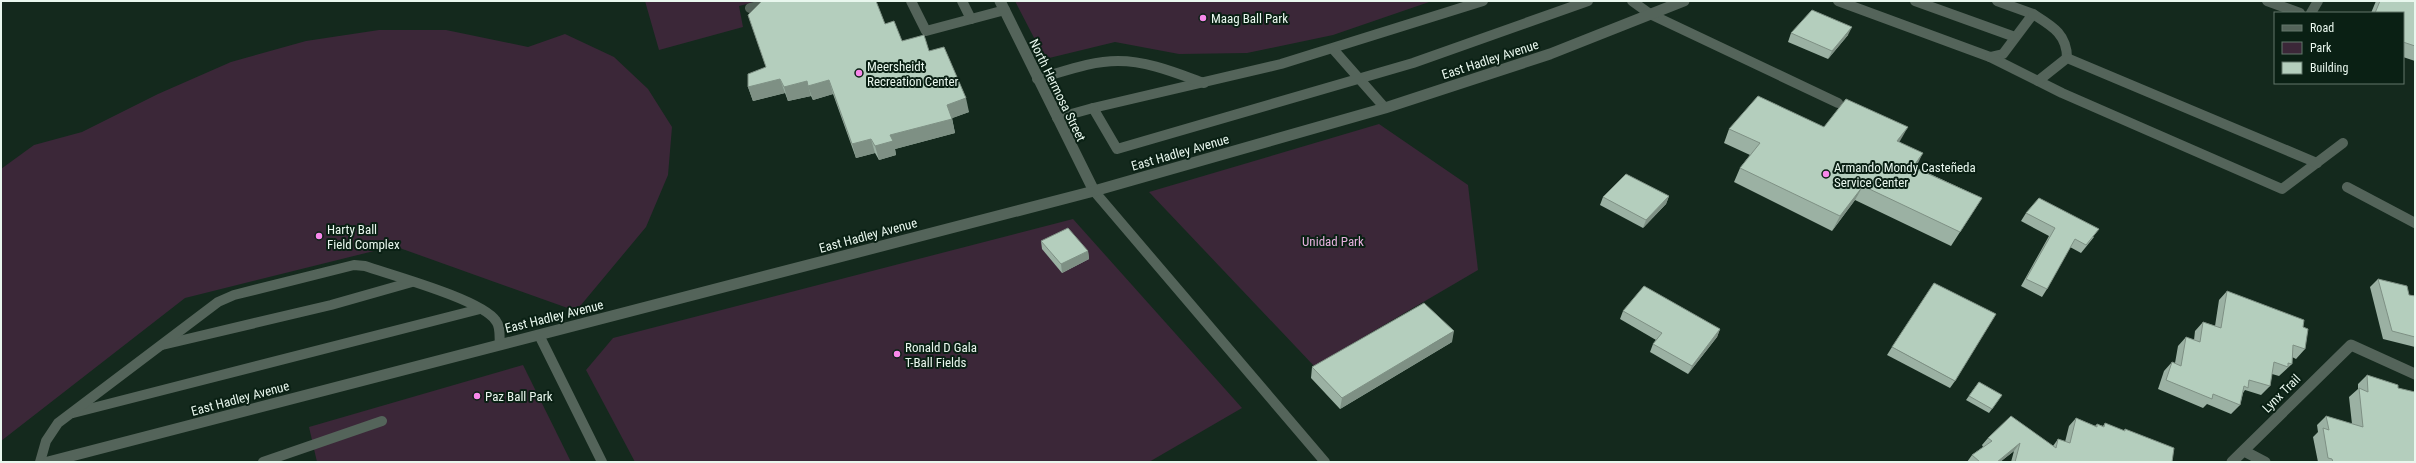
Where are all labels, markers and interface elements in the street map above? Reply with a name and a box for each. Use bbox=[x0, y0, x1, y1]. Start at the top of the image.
place label: Maag Ball Park bbox=[1211, 11, 1288, 26]
legend bbox=[2274, 12, 2404, 84]
marker: Maag Ball Park bbox=[1198, 13, 1208, 23]
text: Road bbox=[2310, 21, 2334, 35]
street label: North Hermosa Street bbox=[1026, 37, 1089, 144]
street label: East Hadley Avenue bbox=[1440, 37, 1541, 82]
text: Park bbox=[2310, 41, 2332, 55]
place label: Meersheidt Recreation Center bbox=[867, 59, 958, 89]
text: Building bbox=[2310, 61, 2348, 75]
marker: Meersheidt Recreation Center bbox=[854, 68, 864, 78]
street label: East Hadley Avenue bbox=[1130, 131, 1231, 174]
place label: Armando Mondy Casteñeda Service Center bbox=[1834, 160, 1976, 190]
marker: Armando Mondy Casteñeda Service Center bbox=[1821, 169, 1831, 179]
street label: East Hadley Avenue bbox=[817, 215, 919, 256]
place label: Harty Ball Field Complex bbox=[327, 222, 400, 252]
marker: Harty Ball Field Complex bbox=[314, 231, 324, 241]
park label: Unidad Park bbox=[1302, 234, 1364, 249]
street label: East Hadley Avenue bbox=[503, 297, 605, 336]
place label: Ronald D Gala T-Ball Fields bbox=[905, 340, 977, 370]
marker: Ronald D Gala T-Ball Fields bbox=[892, 349, 902, 359]
street label: Lynx Trail bbox=[2259, 371, 2304, 416]
street label: East Hadley Avenue bbox=[189, 378, 291, 419]
place label: Paz Ball Park bbox=[485, 389, 553, 404]
marker: Paz Ball Park bbox=[472, 391, 482, 401]

